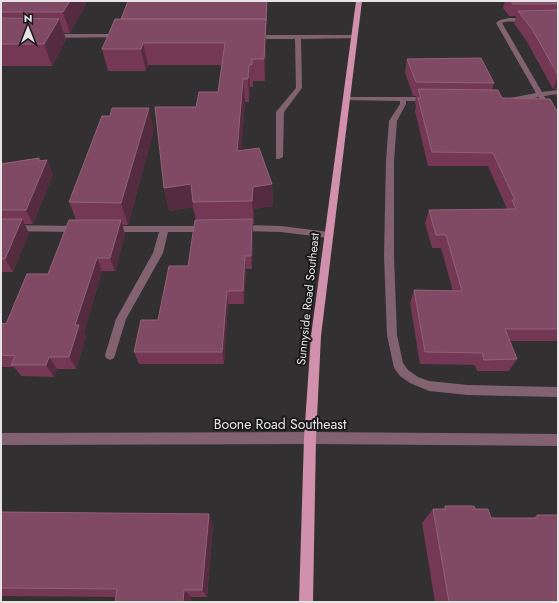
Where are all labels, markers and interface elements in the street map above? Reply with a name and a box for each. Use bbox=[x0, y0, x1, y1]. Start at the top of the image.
north arrow bbox=[8, 8, 48, 48]
text: N bbox=[24, 10, 32, 26]
street label: Sunnyside Road Southeast bbox=[292, 232, 324, 366]
street label: Boone Road Southeast bbox=[214, 414, 347, 434]

